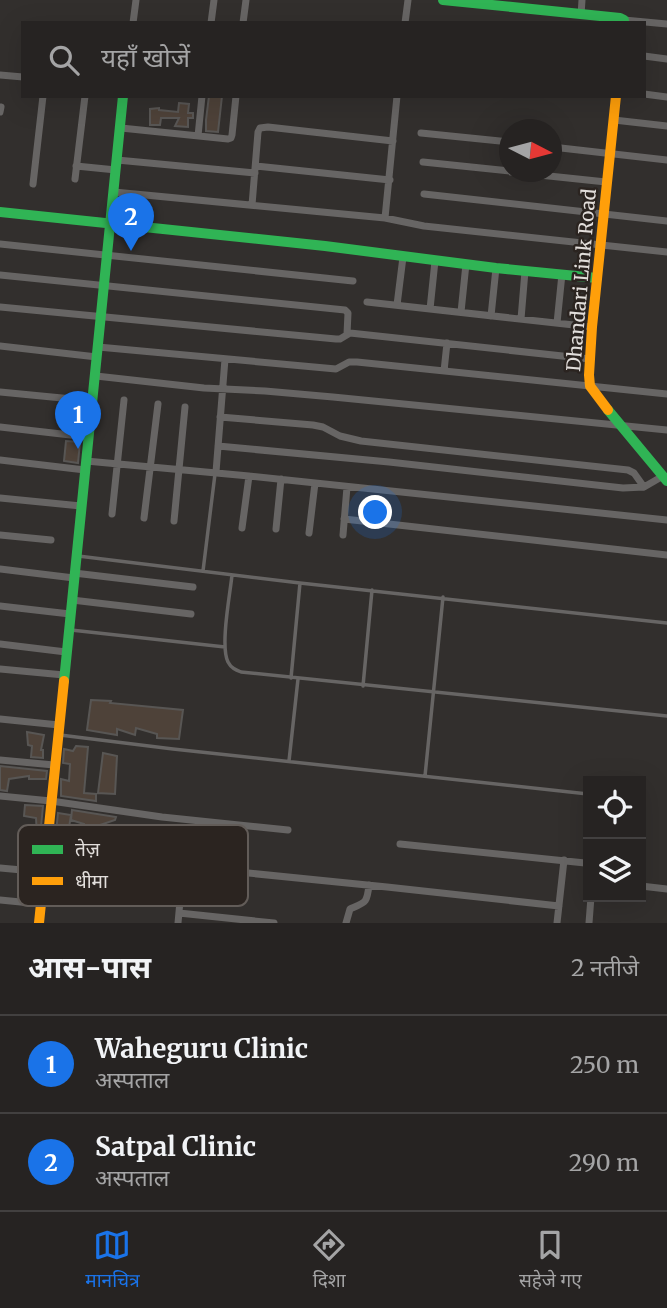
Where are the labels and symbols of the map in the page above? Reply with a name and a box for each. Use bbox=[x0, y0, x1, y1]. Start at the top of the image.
north arrow bbox=[499, 119, 562, 182]
street label: Dhandari Link Road bbox=[561, 188, 601, 372]
pin: 2 bbox=[108, 193, 154, 251]
pin: 1 bbox=[55, 391, 101, 449]
your location bbox=[358, 495, 392, 529]
legend bbox=[18, 825, 248, 906]
text: तेज़ bbox=[75, 837, 101, 861]
text: धीमा bbox=[75, 869, 109, 893]

